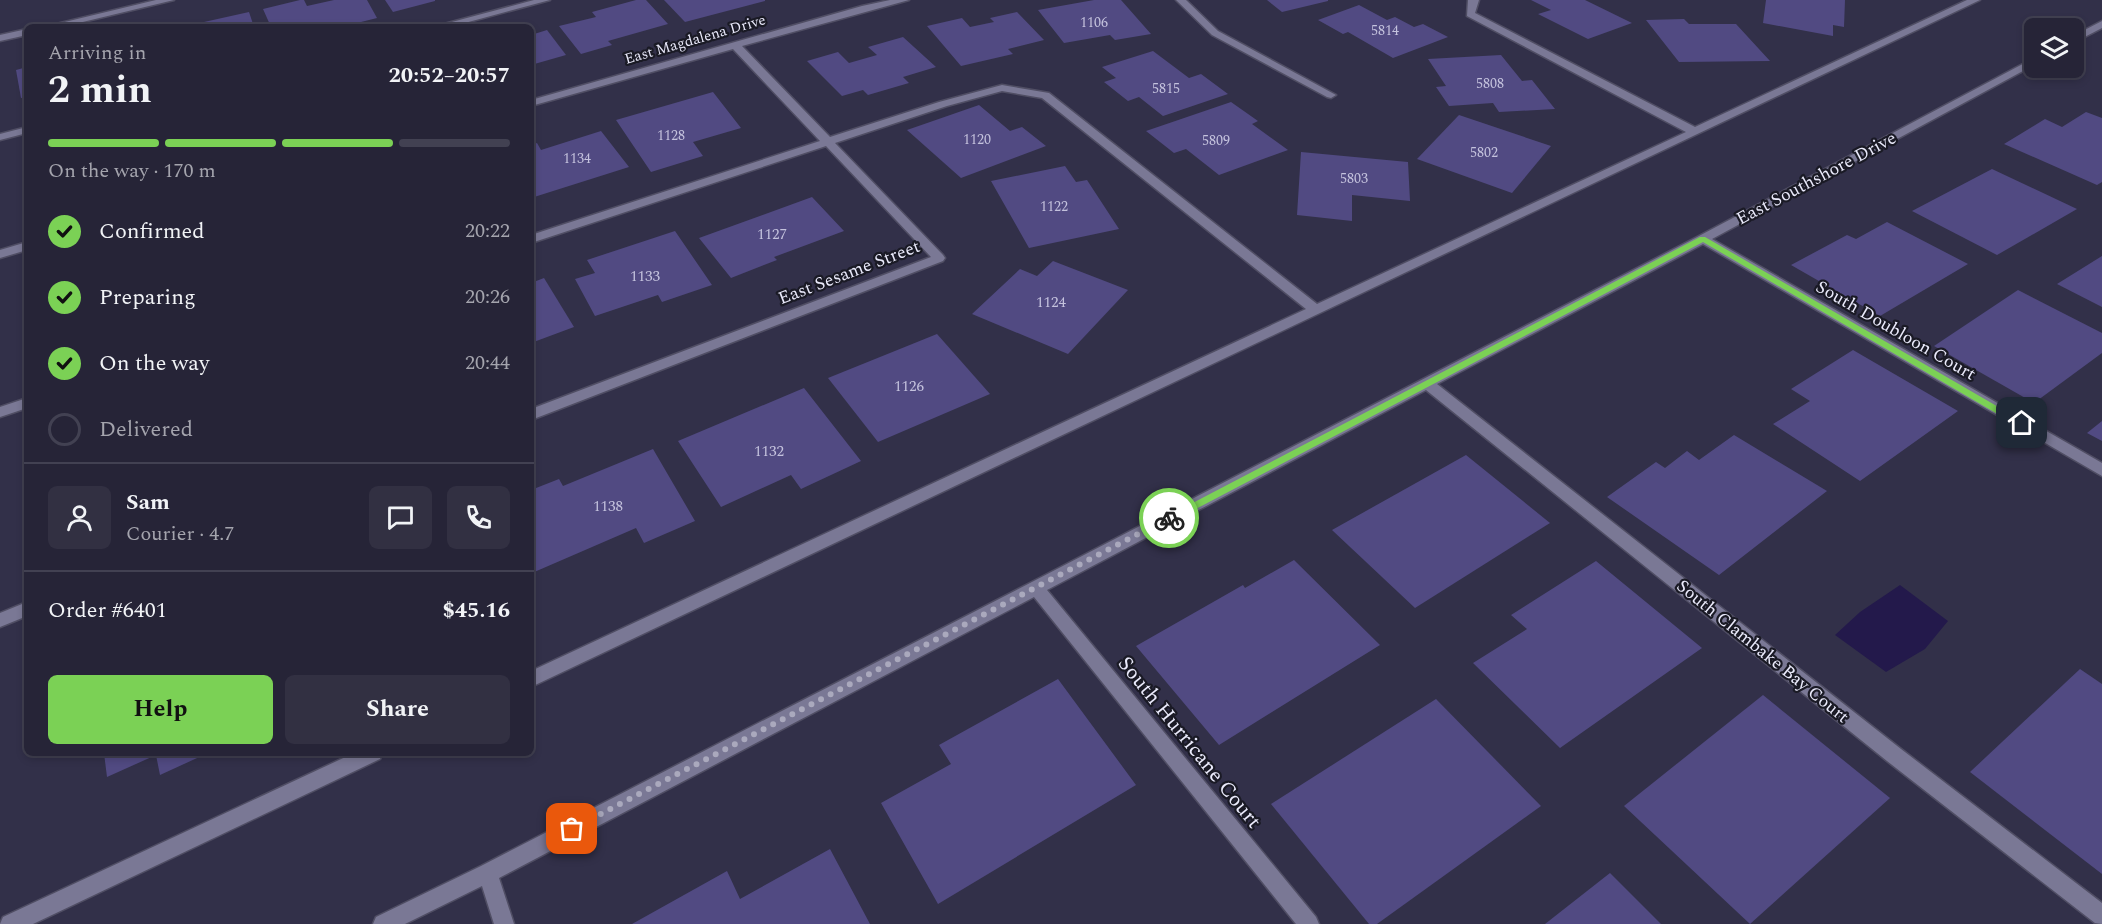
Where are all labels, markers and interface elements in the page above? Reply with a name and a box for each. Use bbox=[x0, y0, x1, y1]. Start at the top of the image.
street label: East Magdalena Drive bbox=[622, 8, 768, 71]
house number: 1106 bbox=[1080, 12, 1108, 33]
map controls bbox=[2024, 18, 2084, 78]
button: layers bbox=[2024, 18, 2084, 78]
house number: 5814 bbox=[1371, 20, 1399, 41]
text: Arriving in bbox=[48, 38, 146, 68]
text: 20:52–20:57 bbox=[388, 59, 510, 92]
text: 2 min bbox=[48, 61, 152, 120]
house number: 5808 bbox=[1476, 73, 1504, 94]
house number: 5815 bbox=[1152, 78, 1180, 99]
house number: 1128 bbox=[657, 125, 685, 146]
street label: East Southshore Drive bbox=[1731, 125, 1901, 232]
house number: 1120 bbox=[963, 129, 991, 150]
house number: 5809 bbox=[1202, 130, 1230, 151]
house number: 5802 bbox=[1470, 142, 1498, 163]
house number: 1134 bbox=[563, 148, 591, 169]
text: On the way · 170 m bbox=[48, 156, 216, 186]
house number: 5803 bbox=[1340, 168, 1368, 189]
house number: 1122 bbox=[1040, 196, 1068, 217]
icon: check bbox=[48, 215, 81, 248]
text: Confirmed bbox=[99, 215, 205, 248]
text: 20:22 bbox=[465, 216, 510, 246]
house number: 1127 bbox=[757, 223, 787, 246]
street label: East Sesame Street bbox=[774, 233, 924, 312]
house number: 1133 bbox=[630, 265, 660, 288]
street label: South Doubloon Court bbox=[1811, 273, 1981, 387]
icon: check bbox=[48, 281, 81, 314]
text: Preparing bbox=[99, 281, 196, 314]
text: 20:26 bbox=[465, 282, 510, 312]
house number: 1124 bbox=[1036, 291, 1066, 314]
icon: check bbox=[48, 347, 81, 380]
text: On the way bbox=[99, 347, 210, 380]
text: 20:44 bbox=[465, 348, 510, 378]
house number: 1126 bbox=[894, 375, 924, 398]
pin bbox=[1996, 397, 2047, 448]
icon: home bbox=[2005, 406, 2038, 439]
text: Delivered bbox=[99, 413, 193, 446]
house number: 1132 bbox=[754, 440, 784, 463]
button: person bbox=[48, 486, 111, 549]
text: Sam bbox=[126, 486, 170, 519]
button: chat bbox=[369, 486, 432, 549]
button: phone bbox=[447, 486, 510, 549]
courier bbox=[1139, 488, 1199, 548]
house number: 1138 bbox=[593, 495, 623, 518]
icon: bike bbox=[1153, 502, 1186, 535]
text: Courier · 4.7 bbox=[126, 519, 234, 549]
street label: South Clambake Bay Court bbox=[1670, 573, 1855, 730]
text: Order #6401 bbox=[48, 594, 167, 627]
text: $45.16 bbox=[442, 594, 510, 627]
street label: South Hurricane Court bbox=[1110, 650, 1269, 836]
button: Help bbox=[48, 675, 273, 744]
button: Share bbox=[285, 675, 510, 744]
pin bbox=[546, 803, 597, 854]
icon: bag bbox=[555, 812, 588, 845]

